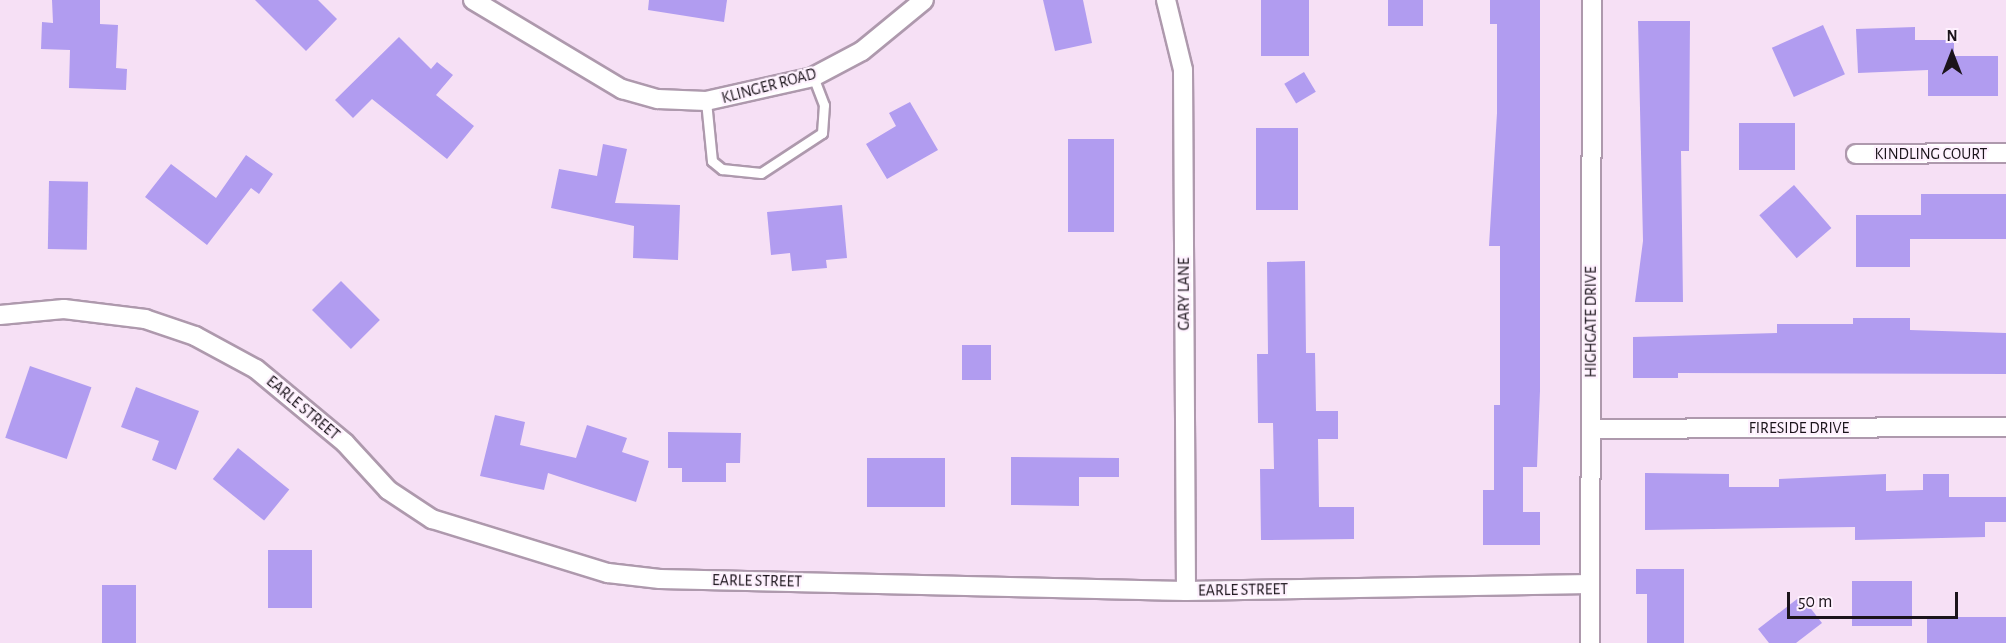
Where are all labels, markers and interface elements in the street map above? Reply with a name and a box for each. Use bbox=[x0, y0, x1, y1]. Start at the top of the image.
north arrow bbox=[1922, 24, 1982, 84]
text: N bbox=[1946, 28, 1958, 44]
street label: KLINGER ROAD bbox=[719, 64, 819, 108]
street label: KINDLING COURT bbox=[1875, 144, 1987, 164]
street label: GARY LANE bbox=[1174, 258, 1194, 330]
street label: HIGHGATE DRIVE bbox=[1581, 266, 1601, 378]
street label: EARLE STREET bbox=[262, 372, 344, 444]
street label: FIRESIDE DRIVE bbox=[1749, 418, 1849, 438]
street label: EARLE STREET bbox=[712, 571, 802, 591]
street label: EARLE STREET bbox=[1198, 580, 1288, 600]
scale bar bbox=[1790, 580, 1961, 618]
text: 50 m bbox=[1798, 593, 1832, 611]

